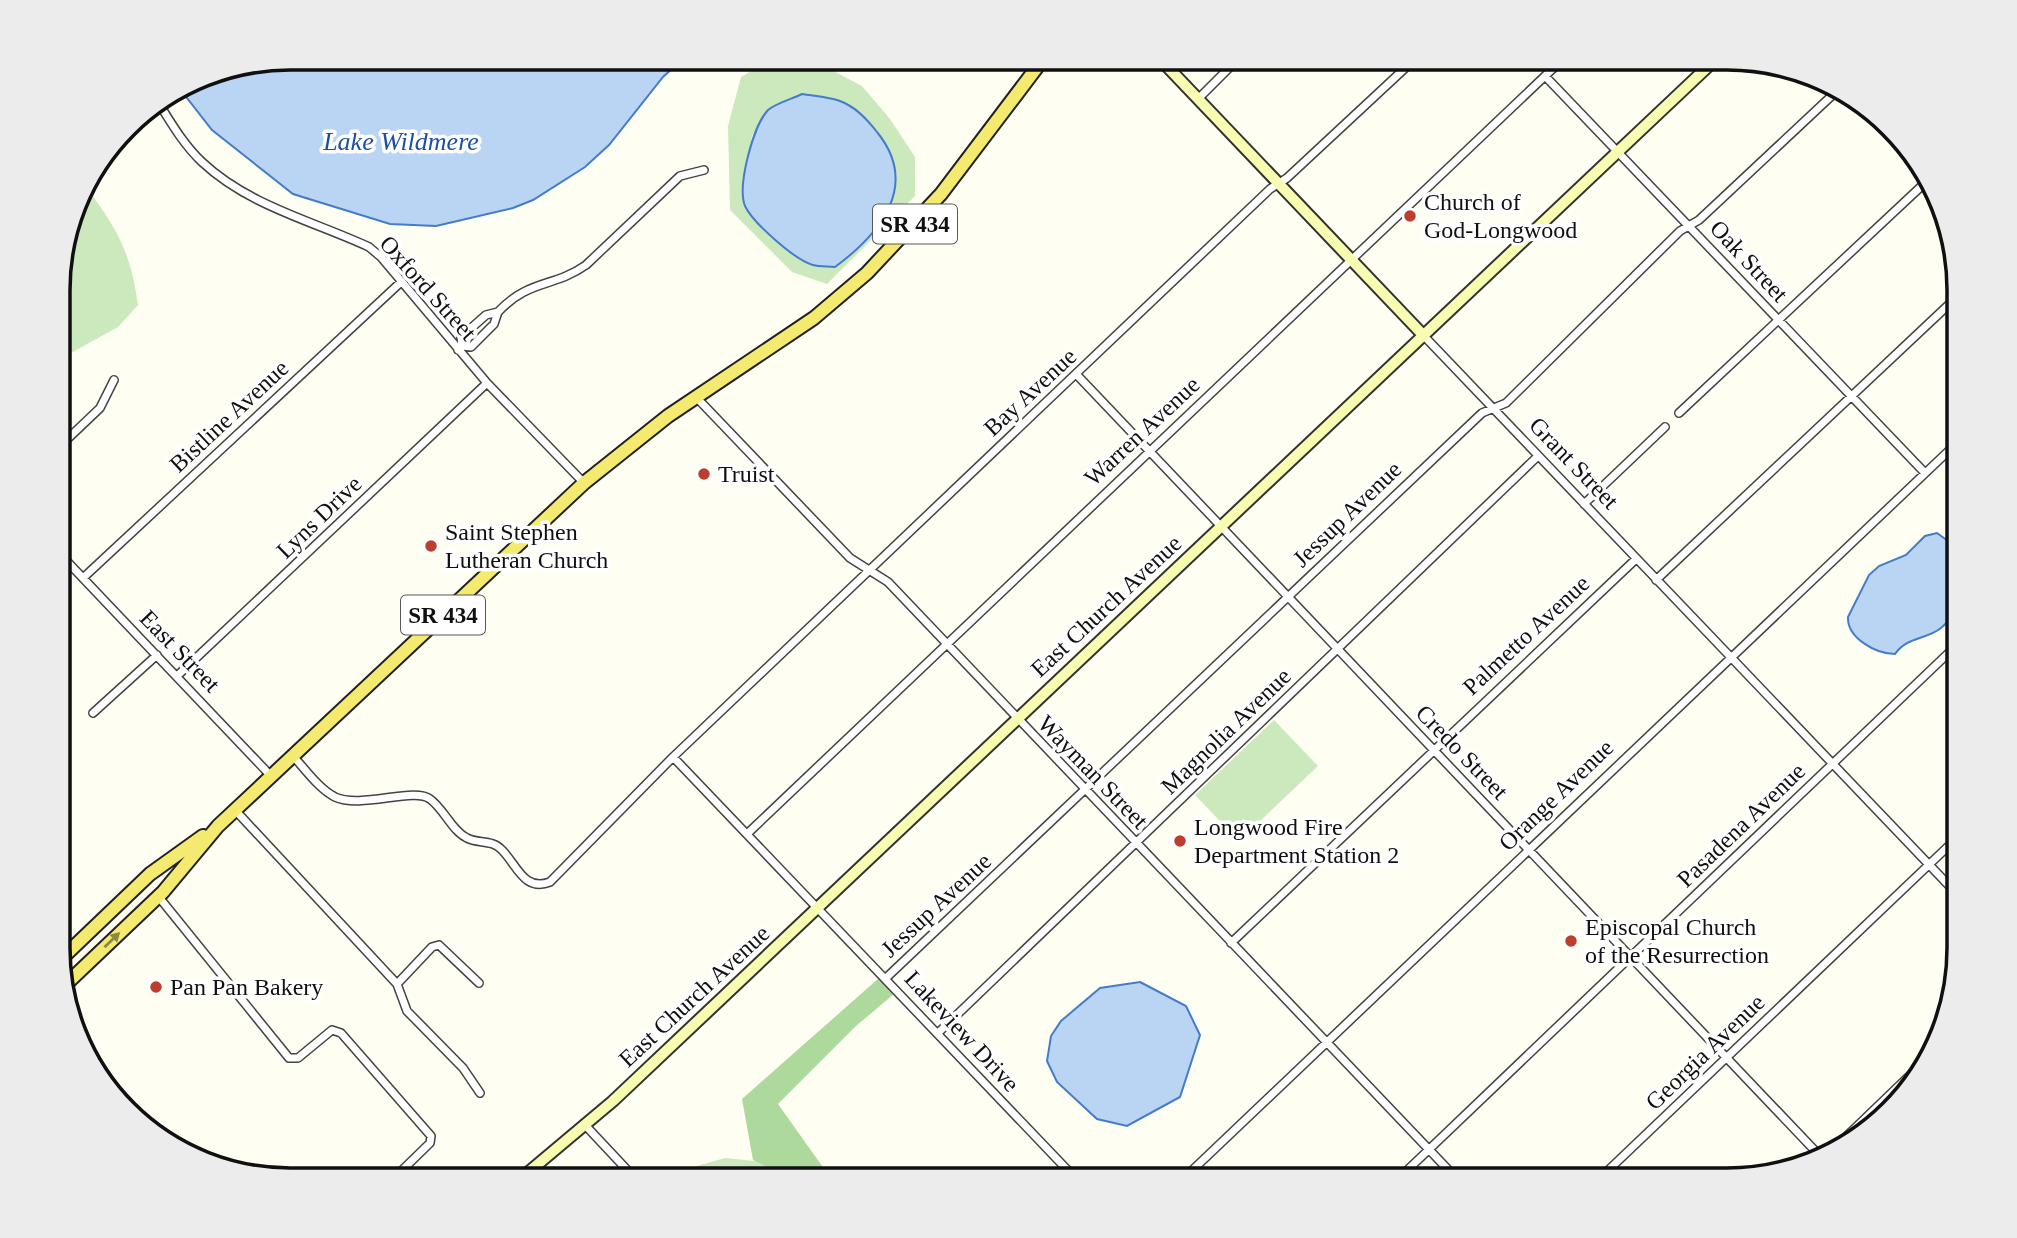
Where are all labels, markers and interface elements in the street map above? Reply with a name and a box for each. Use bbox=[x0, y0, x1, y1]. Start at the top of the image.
water label: Lake Wildmere bbox=[322, 127, 479, 156]
place label: Church of God-Longwood bbox=[1424, 189, 1577, 243]
road number: SR 434 bbox=[873, 204, 957, 244]
marker: Church of God-Longwood bbox=[1402, 208, 1418, 224]
street label: Oak Street bbox=[1705, 215, 1794, 307]
street label: Oxford Street bbox=[374, 231, 482, 346]
street label: Bay Avenue bbox=[979, 343, 1081, 441]
street label: Bistline Avenue bbox=[164, 355, 294, 477]
street label: Warren Avenue bbox=[1079, 371, 1205, 491]
street label: Grant Street bbox=[1524, 412, 1624, 514]
street label: Jessup Avenue bbox=[1288, 456, 1406, 572]
place label: Truist bbox=[718, 461, 775, 487]
marker: Truist bbox=[696, 466, 712, 482]
street label: Lyns Drive bbox=[271, 470, 367, 564]
place label: Saint Stephen Lutheran Church bbox=[445, 519, 608, 573]
street label: East Church Avenue bbox=[1026, 530, 1186, 682]
marker: Saint Stephen Lutheran Church bbox=[423, 538, 439, 554]
street label: Palmetto Avenue bbox=[1458, 570, 1594, 700]
road number: SR 434 bbox=[401, 596, 485, 635]
street label: East Street bbox=[135, 605, 225, 697]
street label: Magnolia Avenue bbox=[1156, 663, 1296, 799]
street label: Credo Street bbox=[1411, 700, 1513, 805]
street label: Wayman Street bbox=[1033, 710, 1154, 834]
street label: Orange Avenue bbox=[1494, 734, 1618, 856]
street label: Pasadena Avenue bbox=[1672, 758, 1810, 892]
place label: Longwood Fire Department Station 2 bbox=[1194, 814, 1399, 868]
marker: Longwood Fire Department Station 2 bbox=[1172, 833, 1188, 849]
street label: Jessup Avenue bbox=[876, 848, 996, 962]
place label: Episcopal Church of the Resurrection bbox=[1585, 914, 1769, 968]
street label: East Church Avenue bbox=[614, 920, 774, 1072]
one-way arrow bbox=[103, 932, 120, 948]
marker: Episcopal Church of the Resurrection bbox=[1563, 933, 1579, 949]
street label: Lakeview Drive bbox=[900, 965, 1024, 1097]
place label: Pan Pan Bakery bbox=[170, 974, 323, 1000]
marker: Pan Pan Bakery bbox=[148, 979, 164, 995]
street label: Georgia Avenue bbox=[1640, 989, 1770, 1115]

